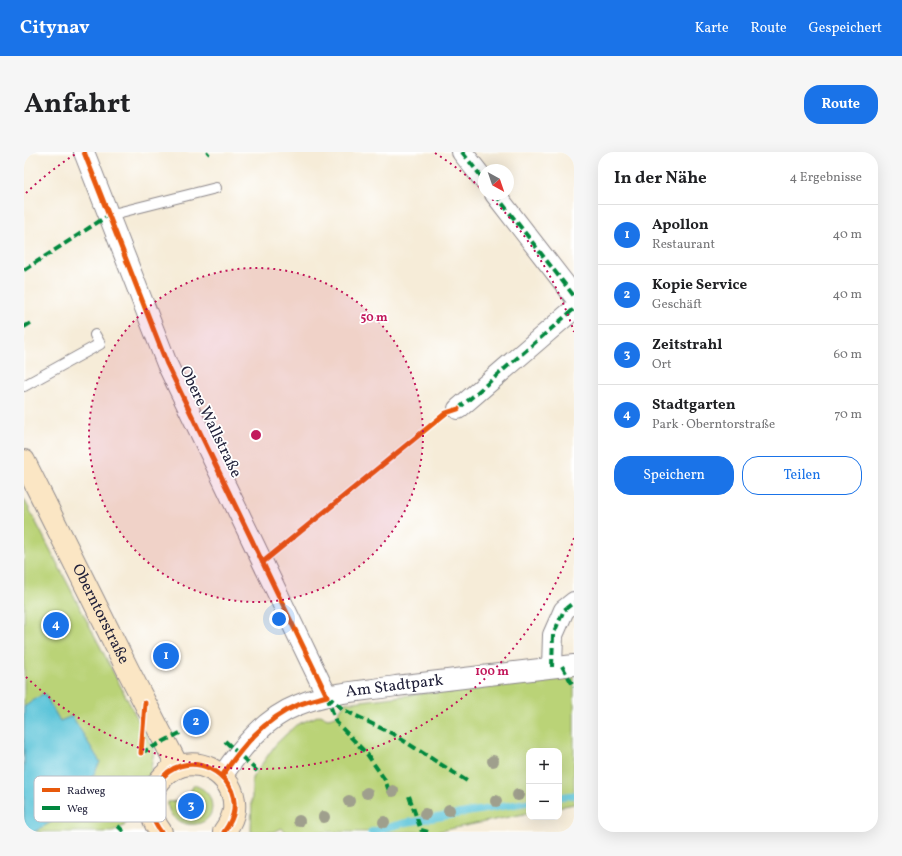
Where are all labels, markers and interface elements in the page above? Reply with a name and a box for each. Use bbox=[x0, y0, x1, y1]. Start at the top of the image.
text: Citynav bbox=[20, 15, 90, 41]
text: Karte bbox=[695, 19, 729, 38]
text: Route bbox=[751, 19, 787, 38]
text: Gespeichert bbox=[809, 19, 882, 38]
text: Anfahrt bbox=[24, 85, 131, 124]
button: Route bbox=[804, 85, 878, 124]
north arrow bbox=[478, 164, 514, 200]
text: In der Nähe bbox=[614, 167, 707, 190]
text: 4 Ergebnisse bbox=[789, 169, 862, 187]
text: Apollon bbox=[652, 215, 709, 236]
text: 1 bbox=[624, 226, 630, 244]
text: 40 m bbox=[833, 226, 862, 244]
text: Restaurant bbox=[652, 236, 715, 254]
text: Kopie Service bbox=[652, 275, 747, 296]
text: 2 bbox=[624, 286, 630, 304]
text: 40 m bbox=[833, 286, 862, 304]
text: Geschäft bbox=[652, 296, 702, 314]
text: 50 m bbox=[360, 310, 388, 326]
text: Zeitstrahl bbox=[652, 335, 722, 356]
text: 3 bbox=[624, 346, 630, 364]
text: 60 m bbox=[834, 346, 862, 364]
text: Ort bbox=[652, 356, 672, 374]
street label: Obere Wallstraße bbox=[173, 362, 247, 482]
text: Stadtgarten bbox=[652, 395, 736, 416]
text: 4 bbox=[623, 406, 631, 424]
text: 70 m bbox=[834, 406, 862, 424]
text: Park · Oberntorstraße bbox=[652, 416, 775, 434]
centre of rings bbox=[249, 428, 263, 442]
button: Speichern bbox=[614, 456, 734, 495]
button: Teilen bbox=[742, 456, 862, 495]
street label: Oberntorstraße bbox=[66, 560, 134, 668]
your location bbox=[269, 609, 289, 629]
pin: 4 bbox=[43, 610, 69, 640]
pin: 1 bbox=[153, 641, 179, 671]
text: 100 m bbox=[475, 664, 509, 680]
street label: Am Stadtpark bbox=[344, 670, 445, 704]
pin: 2 bbox=[183, 707, 209, 737]
map controls bbox=[526, 748, 562, 820]
button: + bbox=[526, 748, 562, 784]
legend bbox=[34, 776, 166, 822]
text: Radweg bbox=[67, 784, 106, 799]
button: − bbox=[526, 784, 562, 820]
pin: 3 bbox=[178, 791, 204, 821]
text: Weg bbox=[67, 802, 88, 817]

